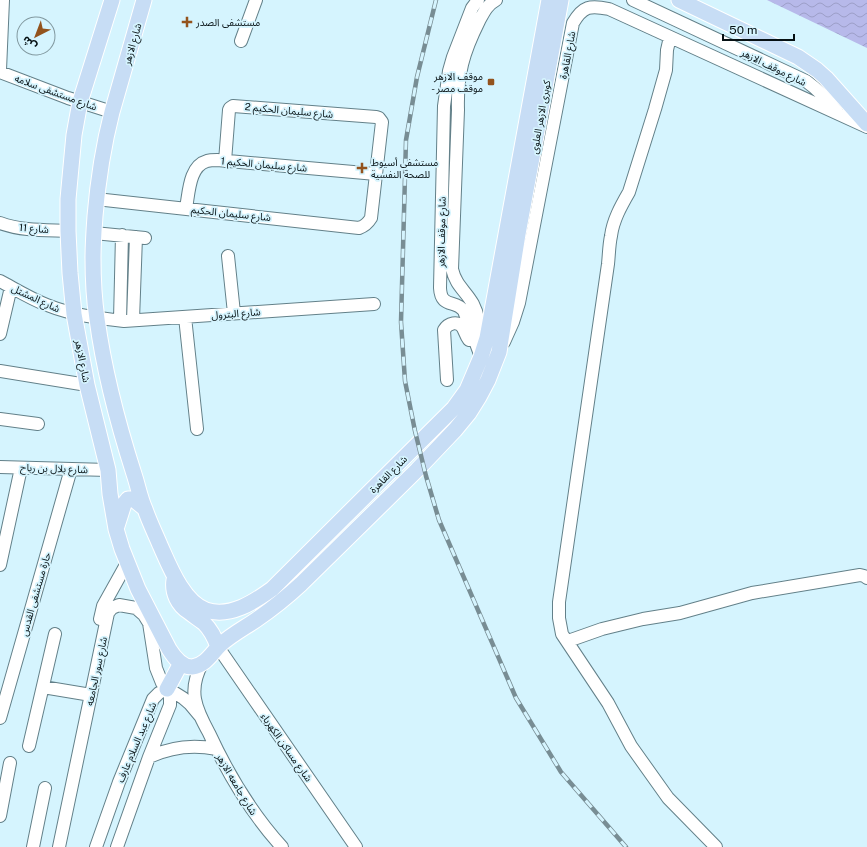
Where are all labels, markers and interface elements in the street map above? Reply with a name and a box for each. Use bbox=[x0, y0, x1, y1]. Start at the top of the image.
north arrow bbox=[16, 16, 56, 56]
marker: مستشفى الصدر bbox=[181, 16, 193, 28]
place label: مستشفى الصدر bbox=[195, 16, 260, 29]
scale bar bbox=[723, 16, 794, 42]
street label: شارع الازهر bbox=[120, 21, 146, 68]
text: 50 m bbox=[729, 23, 757, 37]
street label: شارع القاهرة bbox=[557, 30, 579, 80]
text: ش bbox=[20, 33, 40, 53]
street label: شارع موقف الازهر bbox=[738, 46, 809, 90]
place label: موقف الازهر - موقف مصر bbox=[431, 70, 483, 95]
street label: شارع مستشفى سلامه bbox=[13, 72, 99, 114]
marker: موقف الازهر - موقف مصر bbox=[486, 77, 496, 87]
street label: كوبرى الازهر العلوى bbox=[528, 78, 554, 155]
street label: شارع سليمان الحكيم 2 bbox=[244, 100, 334, 122]
street label: شارع سليمان الحكيم 1 bbox=[220, 154, 308, 176]
place label: مستشفى أسيوط للصحة النفسية bbox=[371, 156, 438, 180]
marker: مستشفى أسيوط للصحة النفسية bbox=[356, 162, 368, 174]
street label: شارع موقف الازهر bbox=[434, 196, 450, 269]
street label: شارع سليمان الحكيم bbox=[190, 203, 272, 225]
street label: شارع 11 bbox=[18, 221, 50, 237]
street label: شارع المشتل bbox=[9, 282, 62, 316]
street label: شارع البترول bbox=[211, 305, 261, 323]
street label: شارع الازهر bbox=[71, 338, 93, 384]
street label: شارع القاهرة bbox=[367, 453, 411, 497]
street label: شارع بلال بن رباح bbox=[20, 461, 88, 477]
street label: حارة مستشفى القدس bbox=[17, 551, 54, 638]
street label: شارع سور الجامعه bbox=[83, 635, 111, 707]
street label: شارع عبد السلام عارف bbox=[114, 700, 161, 785]
street label: شارع مساكن الكهرباء bbox=[257, 710, 315, 785]
street label: شارع جامعه الازهر bbox=[212, 750, 260, 818]

